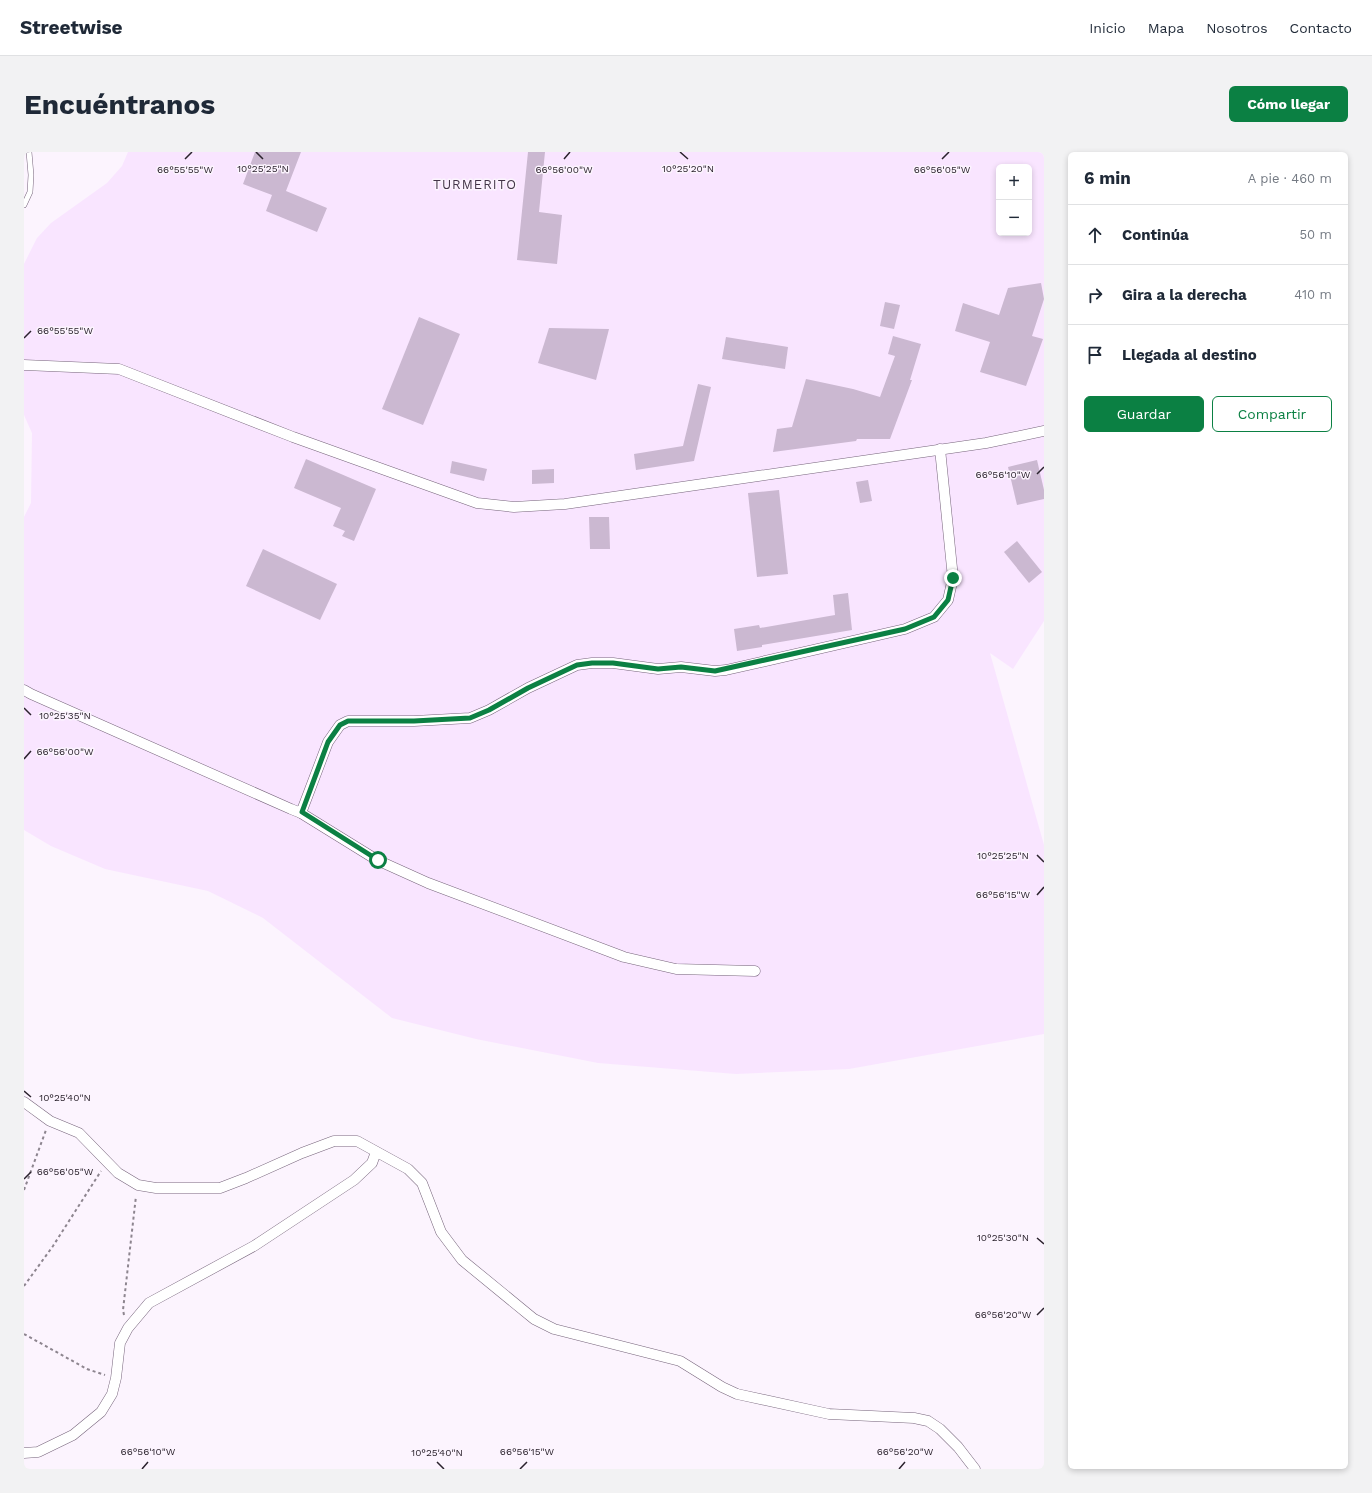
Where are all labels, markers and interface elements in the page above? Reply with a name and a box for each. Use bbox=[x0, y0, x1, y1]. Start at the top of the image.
text: Streetwise bbox=[20, 16, 123, 39]
text: Inicio bbox=[1089, 20, 1126, 36]
text: Mapa bbox=[1148, 20, 1184, 36]
text: Nosotros bbox=[1206, 20, 1268, 36]
text: Contacto bbox=[1290, 20, 1352, 36]
button: Cómo llegar bbox=[1229, 86, 1348, 122]
text: Encuéntranos bbox=[24, 88, 215, 121]
text: 10°25'25"N bbox=[237, 163, 289, 174]
text: 10°25'20"N bbox=[662, 163, 714, 174]
text: 66°55'55"W bbox=[157, 164, 213, 175]
text: 66°56'00"W bbox=[535, 164, 593, 175]
text: 66°56'05"W bbox=[914, 164, 971, 175]
map controls bbox=[996, 164, 1032, 236]
button: + bbox=[996, 164, 1032, 200]
text: 6 min bbox=[1084, 168, 1131, 188]
text: A pie · 460 m bbox=[1248, 171, 1332, 186]
district label: TURMERITO bbox=[433, 177, 517, 192]
button: − bbox=[996, 200, 1032, 236]
icon: ahead bbox=[1084, 224, 1106, 246]
text: Continúa bbox=[1122, 226, 1189, 244]
text: 50 m bbox=[1300, 227, 1332, 242]
icon: right bbox=[1084, 284, 1106, 306]
text: Gira a la derecha bbox=[1122, 286, 1247, 304]
text: 410 m bbox=[1294, 287, 1332, 302]
text: 66°55'55"W bbox=[37, 325, 93, 336]
icon: arrive bbox=[1084, 344, 1106, 366]
text: Llegada al destino bbox=[1122, 346, 1257, 364]
button: Guardar bbox=[1084, 396, 1204, 432]
button: Compartir bbox=[1212, 396, 1332, 432]
text: 66°56'10"W bbox=[976, 469, 1031, 480]
route end bbox=[944, 569, 962, 587]
text: 10°25'35"N bbox=[39, 710, 91, 721]
text: 66°56'00"W bbox=[36, 746, 94, 757]
text: 10°25'25"N bbox=[977, 850, 1029, 861]
route start bbox=[369, 851, 387, 869]
text: 66°56'15"W bbox=[976, 889, 1031, 900]
text: 10°25'40"N bbox=[39, 1092, 91, 1103]
text: 66°56'05"W bbox=[37, 1166, 94, 1177]
text: 10°25'30"N bbox=[977, 1232, 1029, 1243]
text: 66°56'20"W bbox=[975, 1309, 1032, 1320]
text: 66°56'10"W bbox=[121, 1446, 176, 1457]
text: 66°56'15"W bbox=[500, 1446, 555, 1457]
text: 66°56'20"W bbox=[877, 1446, 934, 1457]
text: 10°25'40"N bbox=[411, 1447, 463, 1458]

